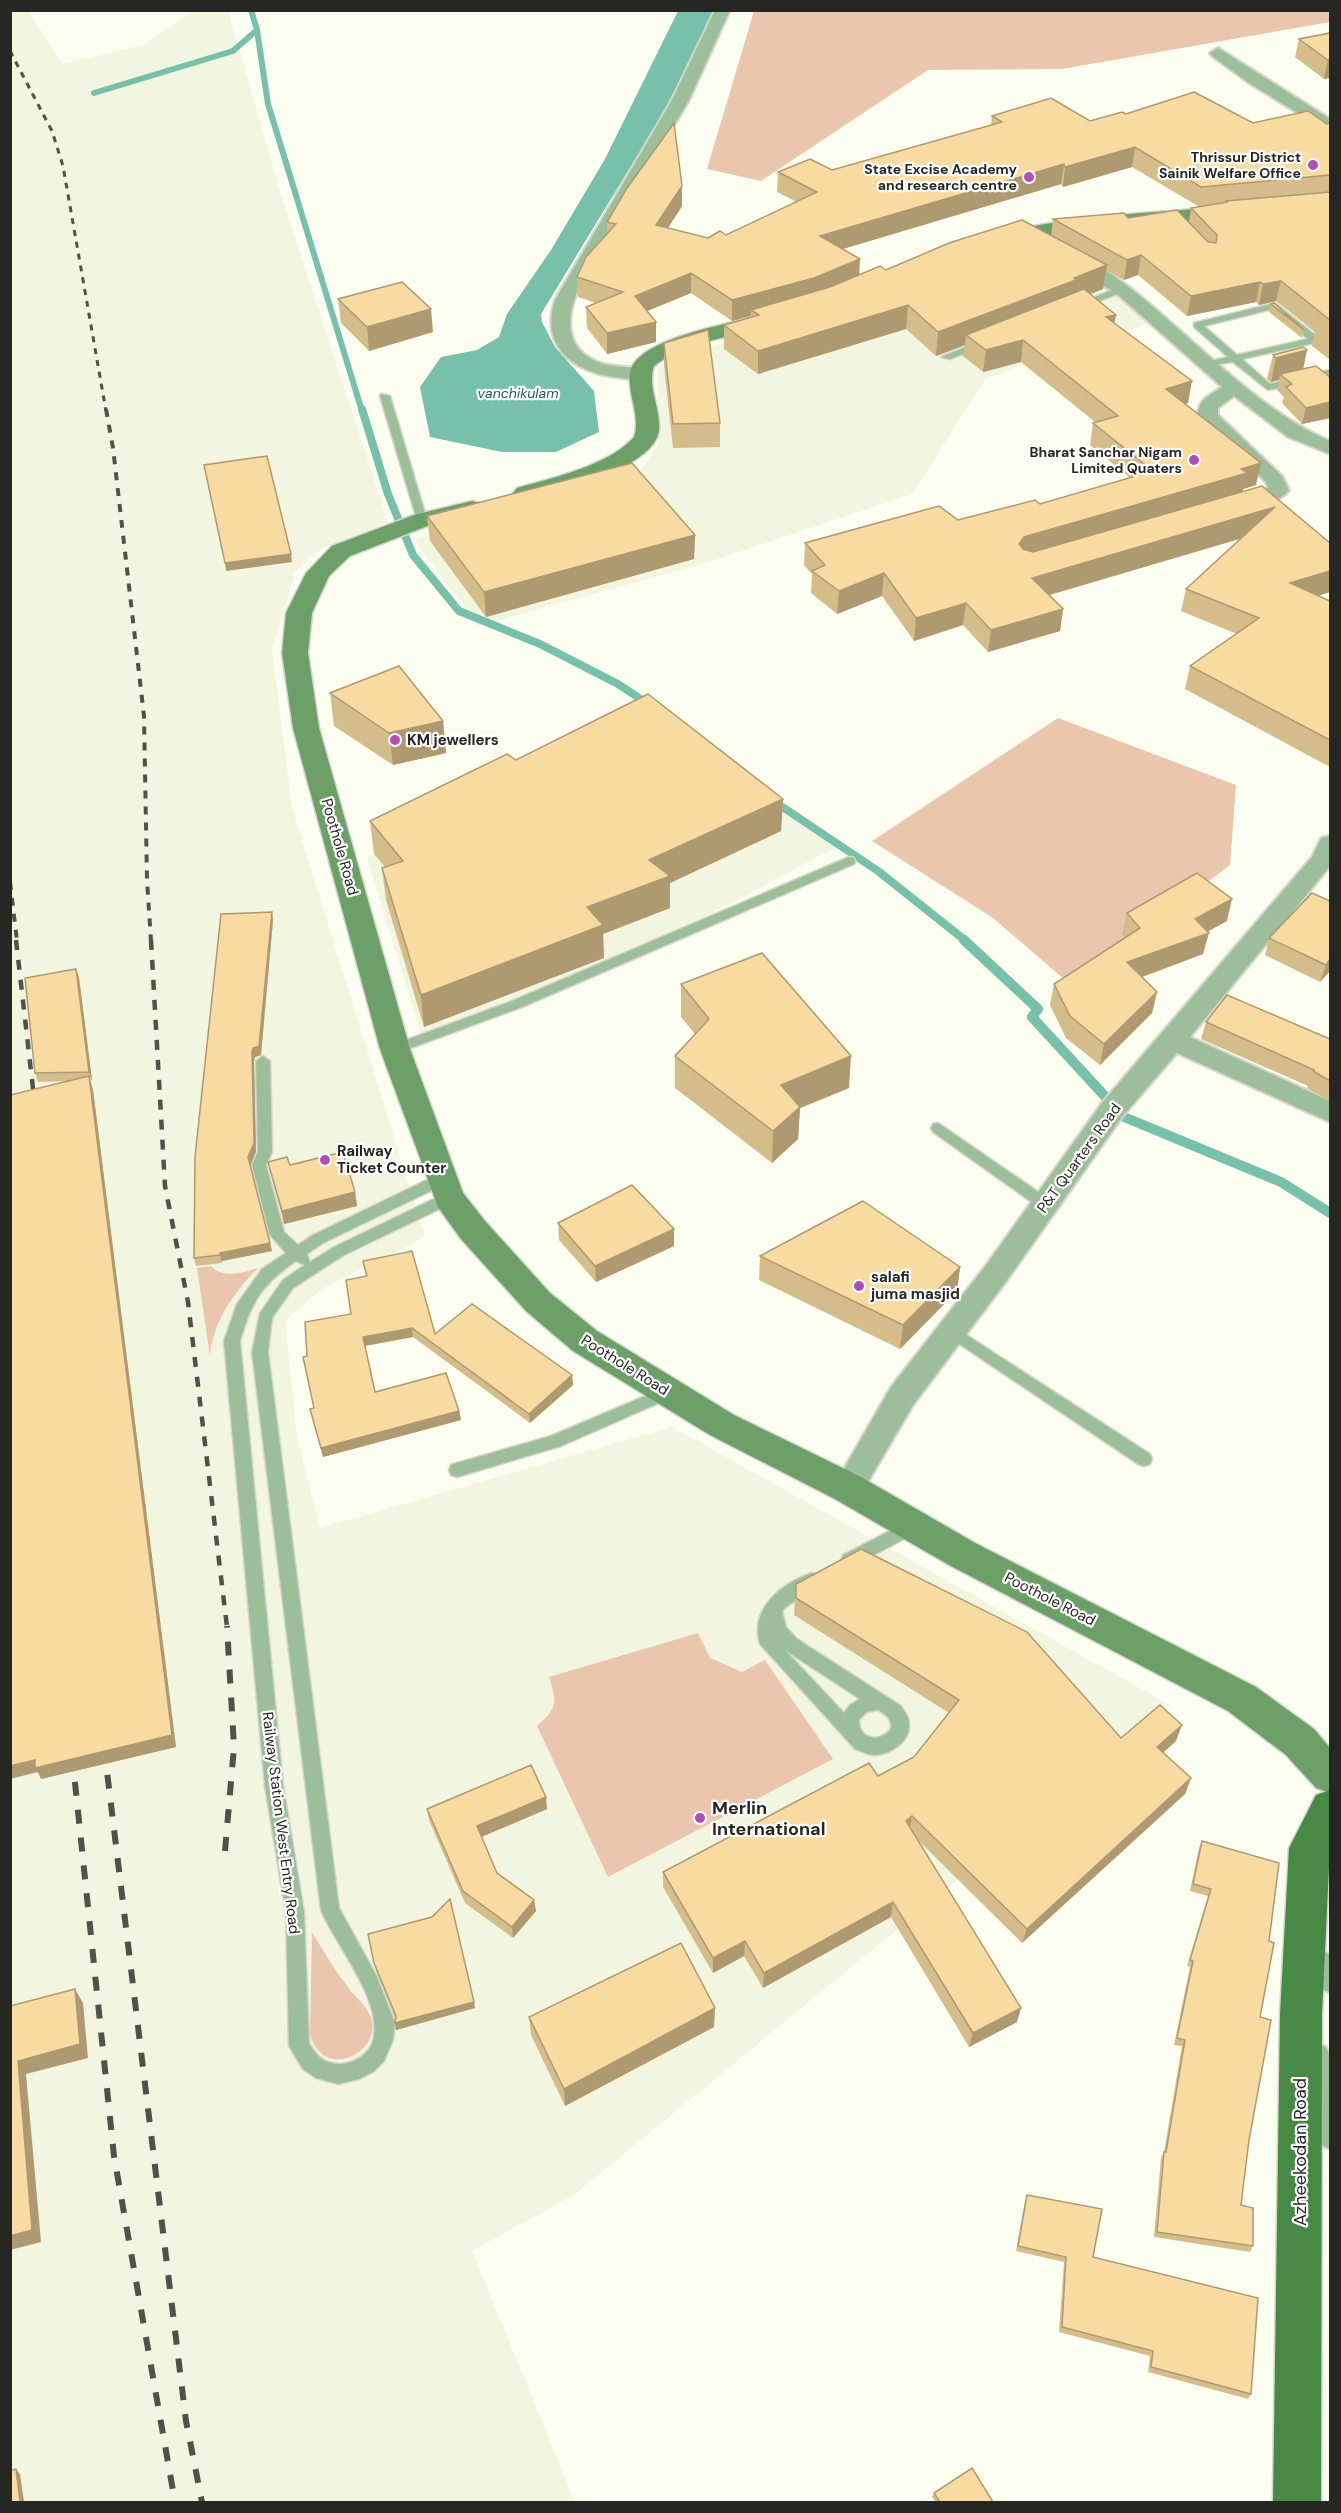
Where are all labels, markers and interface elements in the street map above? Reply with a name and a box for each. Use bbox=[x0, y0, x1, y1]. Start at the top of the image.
place label: Thrissur District Sainik Welfare Office bbox=[1159, 148, 1301, 182]
marker: Thrissur District Sainik Welfare Office bbox=[1306, 158, 1320, 172]
place label: State Excise Academy and research centre bbox=[864, 160, 1018, 194]
marker: State Excise Academy and research centre bbox=[1022, 170, 1036, 184]
water label: vanchikulam bbox=[477, 384, 559, 402]
place label: Bharat Sanchar Nigam Limited Quaters bbox=[1030, 443, 1182, 477]
marker: Bharat Sanchar Nigam Limited Quaters bbox=[1187, 453, 1201, 467]
place label: KM jewellers bbox=[407, 730, 499, 750]
marker: KM jewellers bbox=[388, 733, 402, 747]
street label: Poothole Road bbox=[317, 796, 363, 898]
street label: P&T Quarters Road bbox=[1032, 1099, 1126, 1217]
place label: Railway Ticket Counter bbox=[337, 1141, 446, 1178]
marker: Railway Ticket Counter bbox=[318, 1153, 332, 1167]
place label: salafi juma masjid bbox=[870, 1267, 960, 1304]
marker: salafi juma masjid bbox=[852, 1279, 866, 1293]
street label: Poothole Road bbox=[577, 1330, 673, 1400]
street label: Poothole Road bbox=[1001, 1567, 1099, 1631]
street label: Railway Station West Entry Road bbox=[257, 1711, 305, 1935]
place label: Merlin International bbox=[712, 1796, 825, 1841]
marker: Merlin International bbox=[693, 1811, 707, 1825]
street label: Azheekodan Road bbox=[1288, 2078, 1312, 2226]

